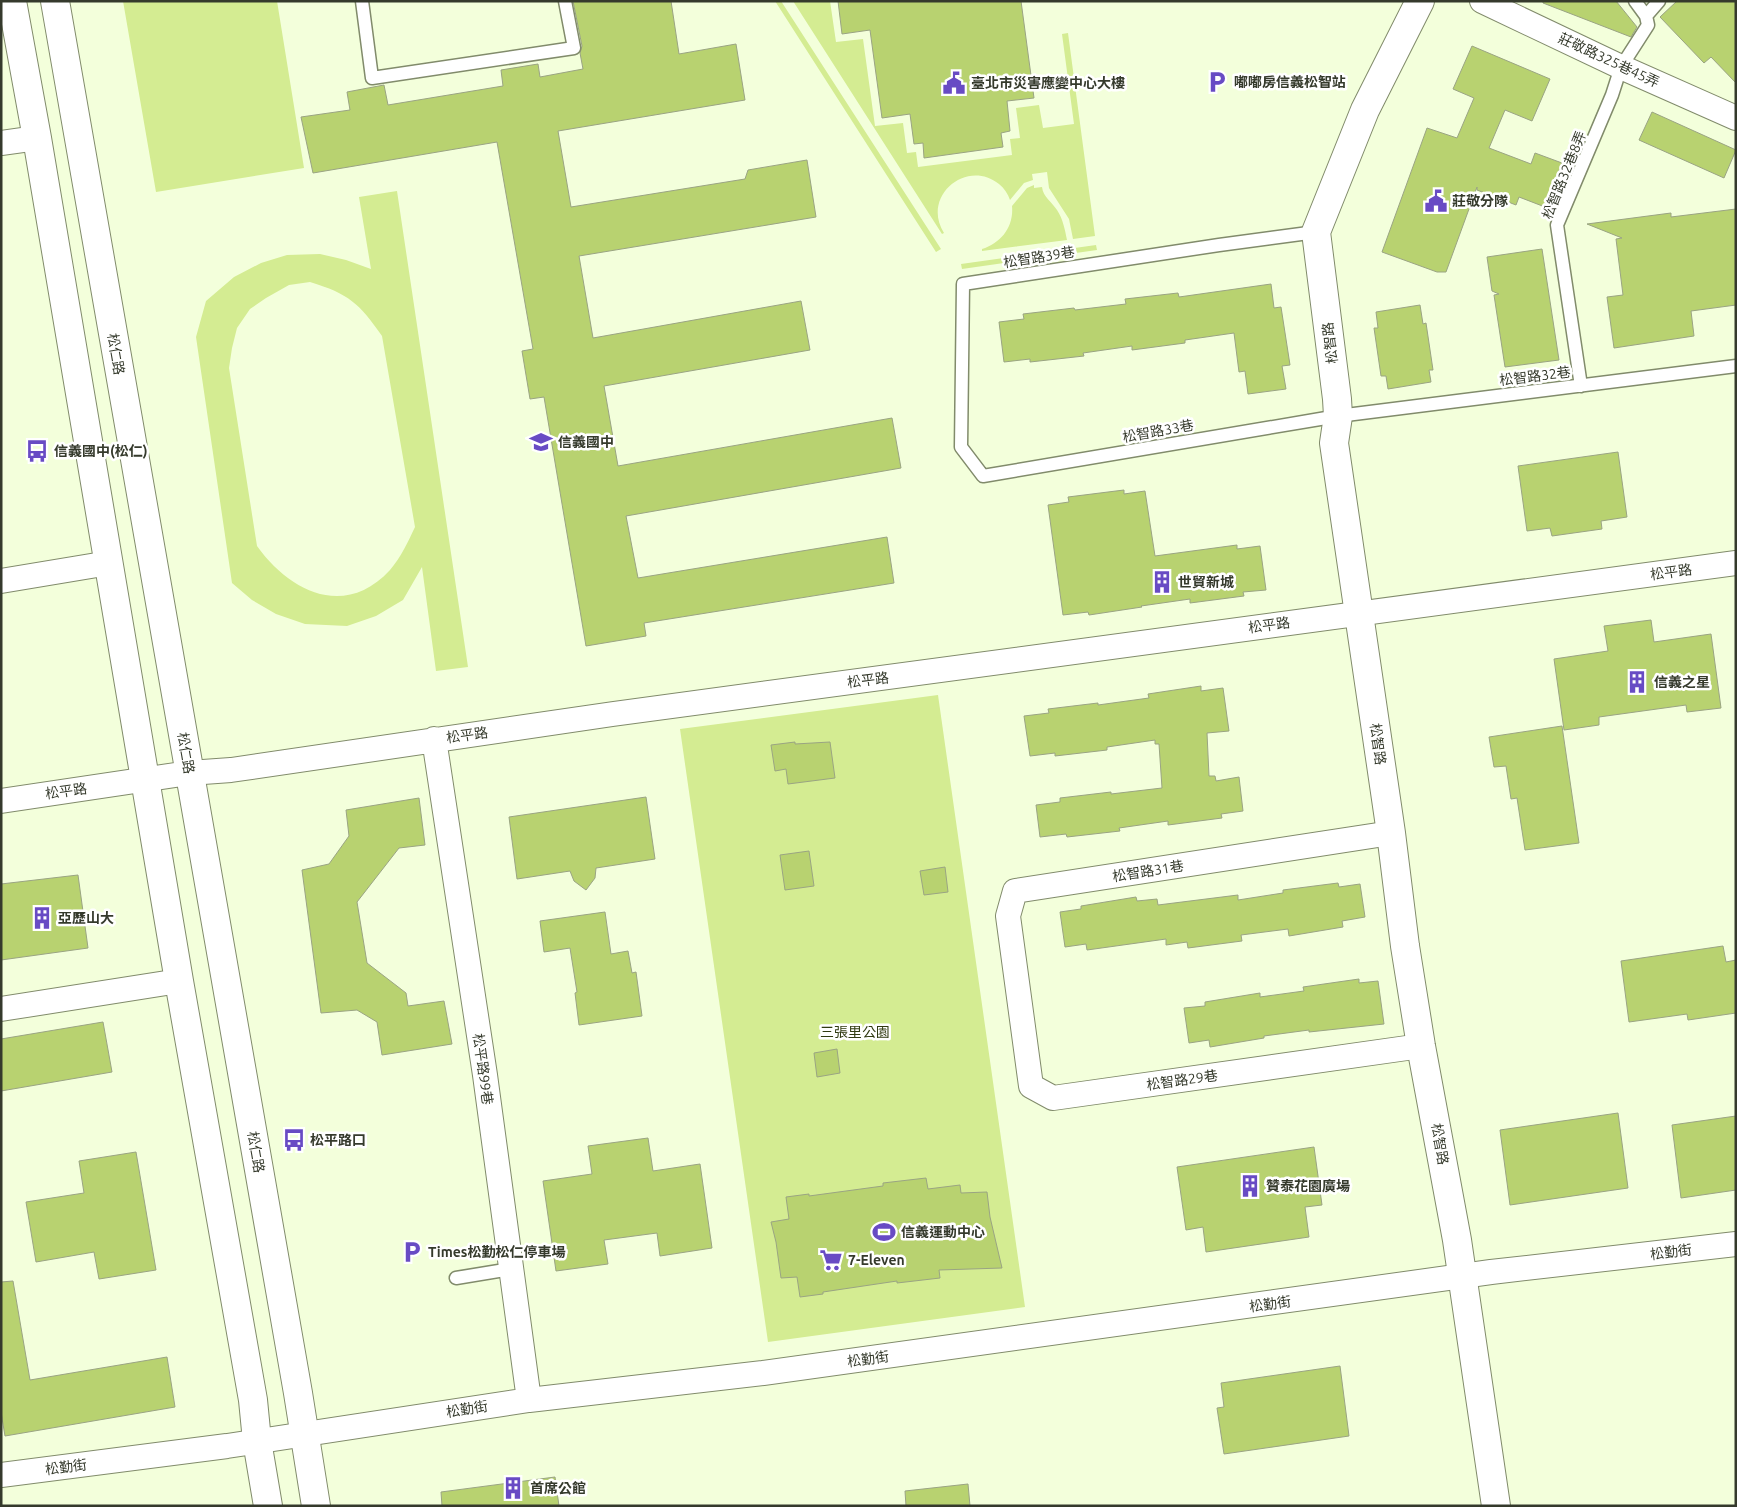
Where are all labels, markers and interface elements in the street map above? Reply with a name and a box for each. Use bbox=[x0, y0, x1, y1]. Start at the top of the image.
street label: 莊敬路325巷45弄 bbox=[1556, 30, 1662, 90]
parking icon: 嘟嘟房信義松智站 bbox=[1204, 69, 1230, 95]
public building icon: 臺北市災害應變中心大樓 bbox=[941, 70, 967, 96]
place label: 嘟嘟房信義松智站 bbox=[1234, 74, 1346, 90]
place label: 臺北市災害應變中心大樓 bbox=[971, 75, 1125, 91]
street label: 松智路32巷8弄 bbox=[1539, 129, 1589, 221]
public building icon: 莊敬分隊 bbox=[1423, 188, 1449, 214]
place label: 莊敬分隊 bbox=[1452, 193, 1508, 209]
street label: 松智路39巷 bbox=[1002, 243, 1076, 271]
street label: 松智路 bbox=[1320, 321, 1340, 365]
street label: 松仁路 bbox=[104, 332, 128, 376]
street label: 松智路32巷 bbox=[1498, 364, 1572, 388]
street label: 松智路33巷 bbox=[1121, 417, 1195, 445]
school or university icon: 信義國中 bbox=[528, 429, 554, 455]
place label: 信義國中 bbox=[558, 434, 614, 450]
bus stop icon: 信義國中(松仁) bbox=[24, 438, 50, 464]
place label: 信義國中(松仁) bbox=[54, 443, 148, 459]
street label: 松平路 bbox=[1649, 561, 1693, 583]
building icon: 世貿新城 bbox=[1149, 569, 1175, 595]
place label: 世貿新城 bbox=[1178, 574, 1234, 590]
street label: 松平路 bbox=[1247, 614, 1291, 636]
building icon: 信義之星 bbox=[1624, 669, 1650, 695]
street label: 松平路 bbox=[846, 670, 890, 690]
place label: 信義之星 bbox=[1654, 674, 1710, 690]
street label: 松智路 bbox=[1367, 722, 1389, 766]
street label: 松平路 bbox=[445, 724, 489, 746]
street label: 松仁路 bbox=[174, 731, 198, 775]
street label: 松平路 bbox=[44, 780, 88, 802]
street label: 松智路31巷 bbox=[1111, 857, 1185, 885]
building icon: 亞歷山大 bbox=[29, 905, 55, 931]
place label: 亞歷山大 bbox=[58, 910, 114, 926]
park label: 三張里公園 bbox=[820, 1024, 890, 1040]
street label: 松平路99巷 bbox=[470, 1032, 496, 1106]
street label: 松智路29巷 bbox=[1145, 1067, 1219, 1093]
street label: 松智路 bbox=[1428, 1122, 1452, 1166]
bus stop icon: 松平路口 bbox=[281, 1127, 307, 1153]
street label: 松仁路 bbox=[244, 1130, 268, 1174]
place label: 松平路口 bbox=[310, 1132, 366, 1148]
building icon: 贊泰花園廣場 bbox=[1237, 1173, 1263, 1199]
place label: 贊泰花園廣場 bbox=[1266, 1178, 1350, 1194]
sports icon: 信義運動中心 bbox=[871, 1219, 897, 1245]
place label: 信義運動中心 bbox=[901, 1224, 985, 1240]
parking icon: Times松勤松仁停車場 bbox=[399, 1239, 425, 1265]
street label: 松勤街 bbox=[1649, 1242, 1693, 1262]
place label: Times松勤松仁停車場 bbox=[428, 1244, 565, 1260]
supermarket icon: 7-Eleven bbox=[818, 1247, 844, 1273]
place label: 7-Eleven bbox=[848, 1252, 905, 1268]
street label: 松勤街 bbox=[1248, 1293, 1292, 1315]
street label: 松勤街 bbox=[846, 1348, 890, 1370]
street label: 松勤街 bbox=[445, 1398, 489, 1420]
street label: 松勤街 bbox=[44, 1457, 88, 1477]
building icon: 首席公館 bbox=[500, 1475, 526, 1501]
place label: 首席公館 bbox=[530, 1480, 586, 1496]

